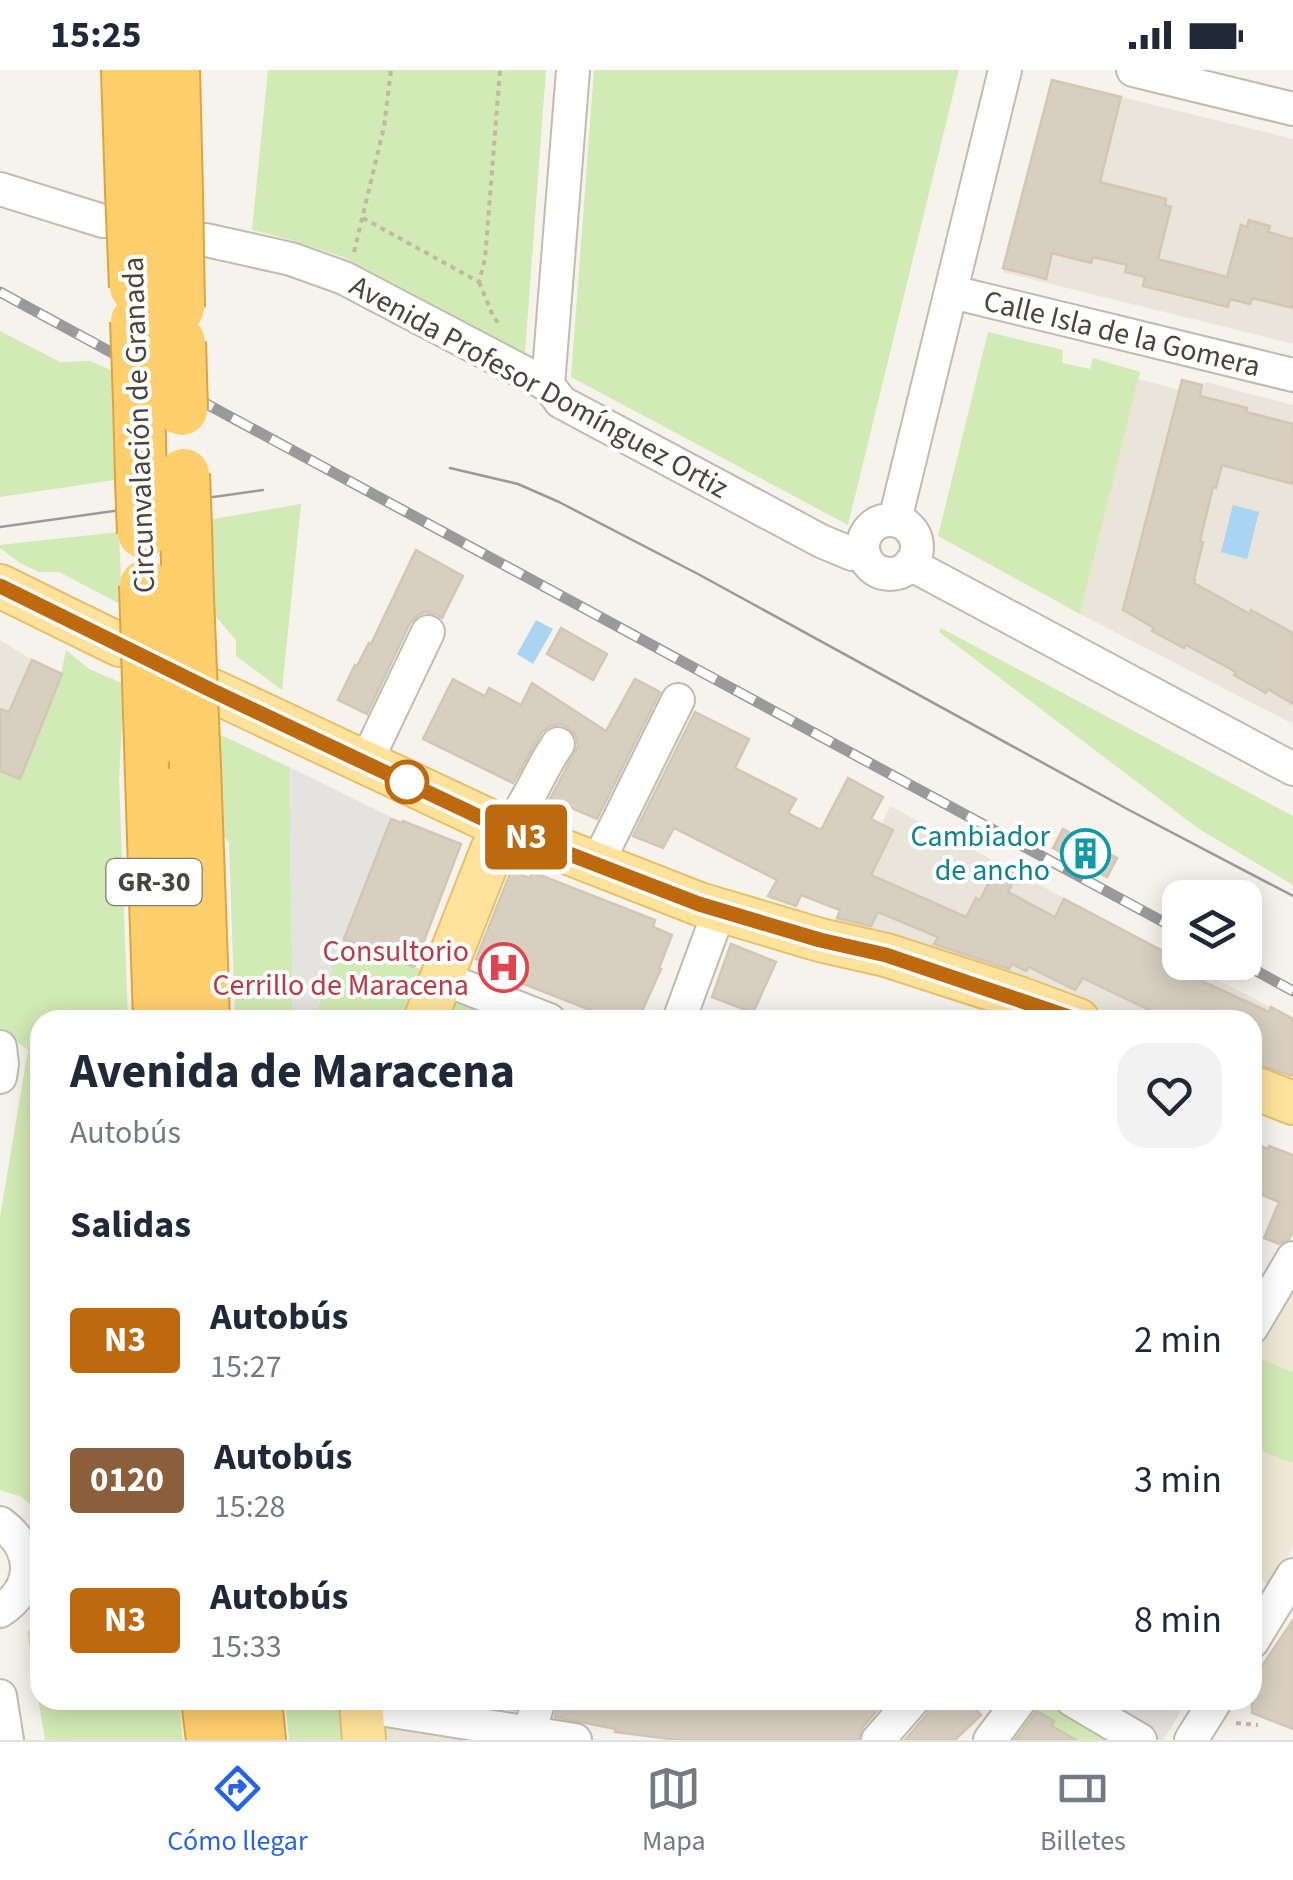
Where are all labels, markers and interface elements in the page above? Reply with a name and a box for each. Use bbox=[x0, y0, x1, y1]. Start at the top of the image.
text: 15:25 bbox=[50, 8, 142, 62]
street label: Circunvalación de Granada bbox=[112, 256, 166, 594]
street label: Avenida Profesor Domínguez Ortiz bbox=[342, 265, 736, 509]
street label: Calle Isla de la Gomera bbox=[979, 279, 1265, 388]
unlabelled marker bbox=[386, 761, 428, 803]
line badge: N3 bbox=[481, 804, 571, 870]
text: N3 bbox=[505, 812, 547, 862]
place label: Cambiador de ancho bbox=[910, 815, 1051, 892]
building icon: Cambiador de ancho bbox=[1059, 827, 1111, 879]
road number: GR-30 bbox=[106, 859, 202, 905]
map controls bbox=[1162, 880, 1262, 980]
button: layers bbox=[1162, 880, 1262, 980]
place label: Consultorio Cerrillo de Maracena bbox=[212, 930, 469, 1007]
hospital icon: Consultorio Cerrillo de Maracena bbox=[478, 942, 530, 994]
text: Avenida de Maracena bbox=[70, 1038, 515, 1106]
button: heart bbox=[1117, 1043, 1222, 1148]
text: Autobús bbox=[70, 1110, 181, 1156]
text: Salidas bbox=[70, 1198, 191, 1252]
text: Autobús bbox=[210, 1290, 348, 1344]
text: 2 min bbox=[1134, 1313, 1222, 1367]
text: N3 bbox=[104, 1315, 146, 1365]
text: 15:27 bbox=[210, 1344, 282, 1390]
text: Autobús bbox=[214, 1430, 352, 1484]
text: 3 min bbox=[1134, 1453, 1222, 1507]
text: 0120 bbox=[90, 1455, 164, 1505]
text: 15:28 bbox=[214, 1484, 286, 1530]
text: Autobús bbox=[210, 1570, 348, 1624]
text: 8 min bbox=[1134, 1593, 1222, 1647]
text: N3 bbox=[104, 1595, 146, 1645]
text: 15:33 bbox=[210, 1624, 282, 1670]
tab: Cómo llegar bbox=[167, 1761, 308, 1861]
tab: Mapa bbox=[642, 1761, 706, 1861]
tab: Billetes bbox=[1040, 1761, 1126, 1861]

